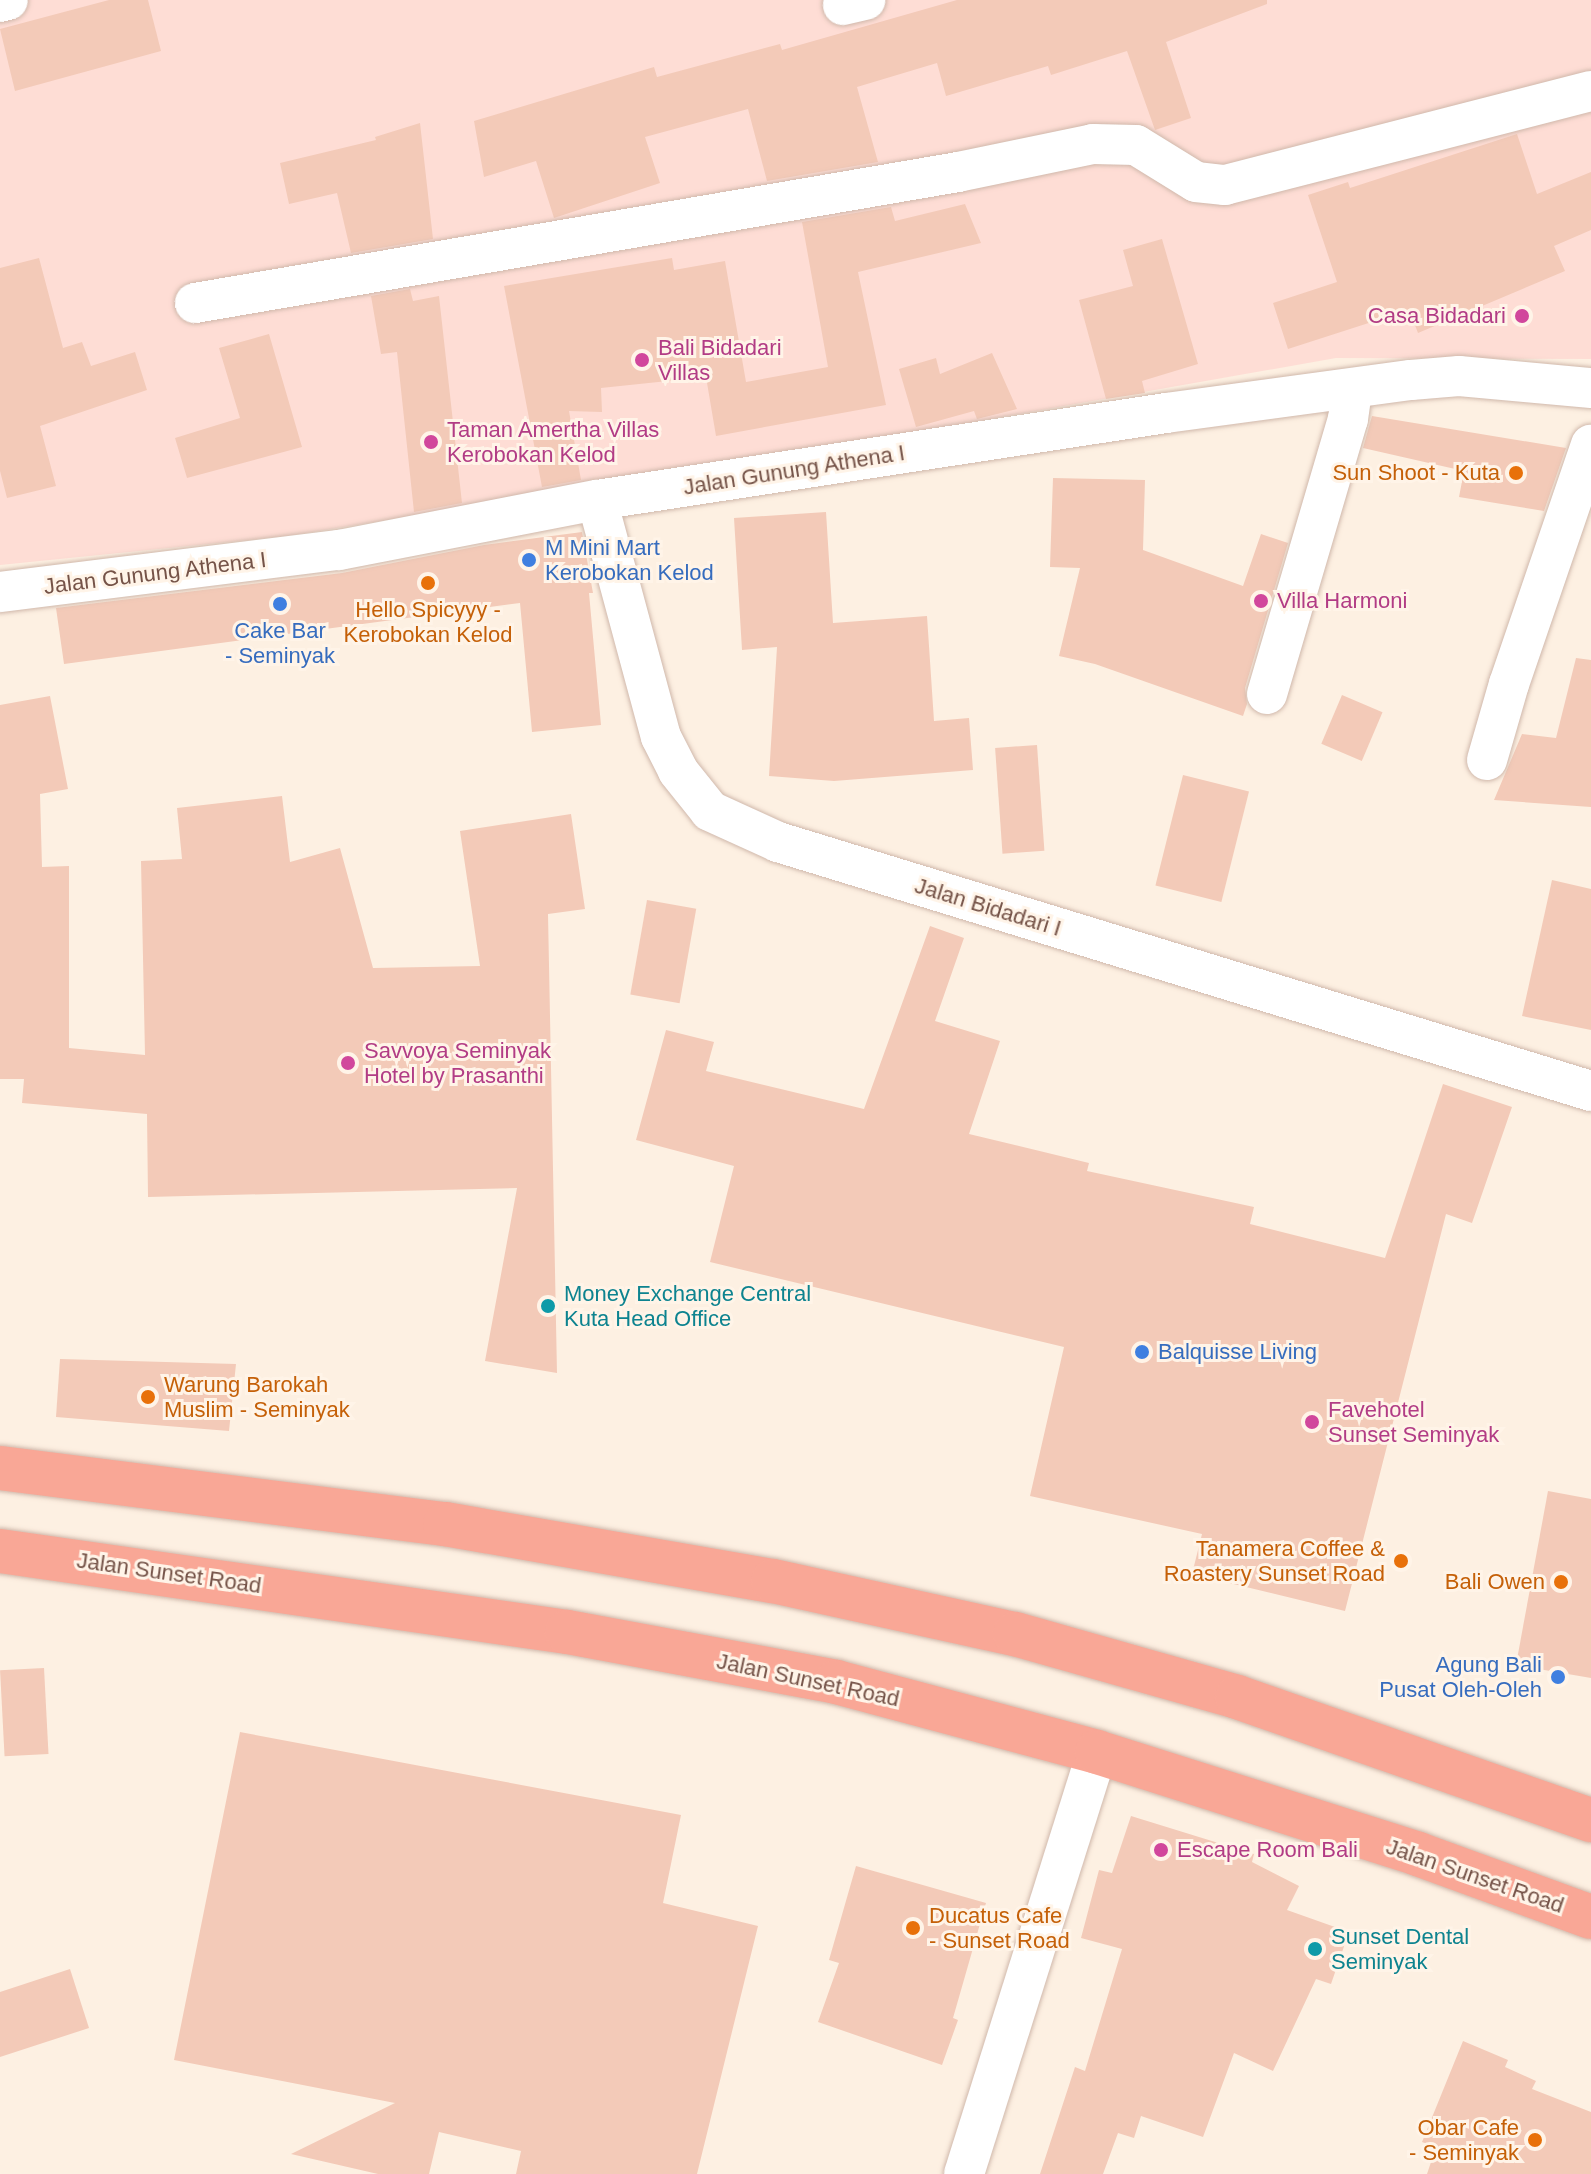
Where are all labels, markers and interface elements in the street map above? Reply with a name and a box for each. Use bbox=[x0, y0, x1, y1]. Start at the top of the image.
place label: Casa Bidadari bbox=[1368, 303, 1506, 329]
marker: Casa Bidadari bbox=[1513, 307, 1531, 325]
place label: Bali Bidadari Villas bbox=[658, 334, 782, 386]
marker: Bali Bidadari Villas bbox=[633, 351, 651, 369]
place label: Taman Amertha Villas Kerobokan Kelod bbox=[447, 416, 661, 468]
marker: Taman Amertha Villas Kerobokan Kelod bbox=[422, 433, 440, 451]
street label: Jalan Gunung Athena I bbox=[681, 439, 907, 501]
place label: Sun Shoot - Kuta bbox=[1332, 460, 1500, 486]
marker: Sun Shoot - Kuta bbox=[1507, 464, 1525, 482]
place label: M Mini Mart Kerobokan Kelod bbox=[545, 534, 714, 586]
street label: Jalan Gunung Athena I bbox=[42, 546, 268, 600]
marker: M Mini Mart Kerobokan Kelod bbox=[520, 551, 538, 569]
marker: Hello Spicyyy - Kerobokan Kelod bbox=[419, 574, 437, 592]
place label: Villa Harmoni bbox=[1277, 588, 1407, 614]
marker: Villa Harmoni bbox=[1252, 592, 1270, 610]
marker: Cake Bar - Seminyak bbox=[271, 595, 289, 613]
place label: Hello Spicyyy - Kerobokan Kelod bbox=[344, 596, 512, 648]
place label: Cake Bar - Seminyak bbox=[225, 617, 335, 668]
street label: Jalan Bidadari I bbox=[912, 872, 1064, 942]
place label: Savvoya Seminyak Hotel by Prasanthi bbox=[364, 1037, 551, 1088]
marker: Savvoya Seminyak Hotel by Prasanthi bbox=[339, 1054, 357, 1072]
place label: Money Exchange Central Kuta Head Office bbox=[564, 1280, 811, 1332]
marker: Money Exchange Central Kuta Head Office bbox=[539, 1297, 557, 1315]
place label: Balquisse Living bbox=[1158, 1339, 1317, 1365]
marker: Balquisse Living bbox=[1133, 1343, 1151, 1361]
place label: Warung Barokah Muslim - Seminyak bbox=[164, 1371, 350, 1422]
marker: Warung Barokah Muslim - Seminyak bbox=[139, 1388, 157, 1406]
place label: Favehotel Sunset Seminyak bbox=[1328, 1396, 1499, 1448]
marker: Favehotel Sunset Seminyak bbox=[1303, 1413, 1321, 1431]
place label: Tanamera Coffee & Roastery Sunset Road bbox=[1164, 1535, 1385, 1586]
street label: Jalan Sunset Road bbox=[75, 1547, 263, 1599]
marker: Tanamera Coffee & Roastery Sunset Road bbox=[1392, 1552, 1410, 1570]
place label: Bali Owen bbox=[1445, 1569, 1545, 1595]
marker: Bali Owen bbox=[1552, 1573, 1570, 1591]
street label: Jalan Sunset Road bbox=[714, 1648, 902, 1712]
place label: Agung Bali Pusat Oleh-Oleh bbox=[1379, 1651, 1542, 1702]
marker: Agung Bali Pusat Oleh-Oleh bbox=[1549, 1668, 1567, 1686]
street label: Jalan Sunset Road bbox=[1383, 1833, 1567, 1919]
place label: Escape Room Bali bbox=[1177, 1837, 1358, 1863]
marker: Escape Room Bali bbox=[1152, 1841, 1170, 1859]
place label: Ducatus Cafe - Sunset Road bbox=[929, 1902, 1070, 1954]
marker: Ducatus Cafe - Sunset Road bbox=[904, 1919, 922, 1937]
place label: Sunset Dental Seminyak bbox=[1331, 1923, 1469, 1974]
marker: Sunset Dental Seminyak bbox=[1306, 1940, 1324, 1958]
place label: Obar Cafe - Seminyak bbox=[1409, 2114, 1519, 2166]
marker: Obar Cafe - Seminyak bbox=[1526, 2131, 1544, 2149]

